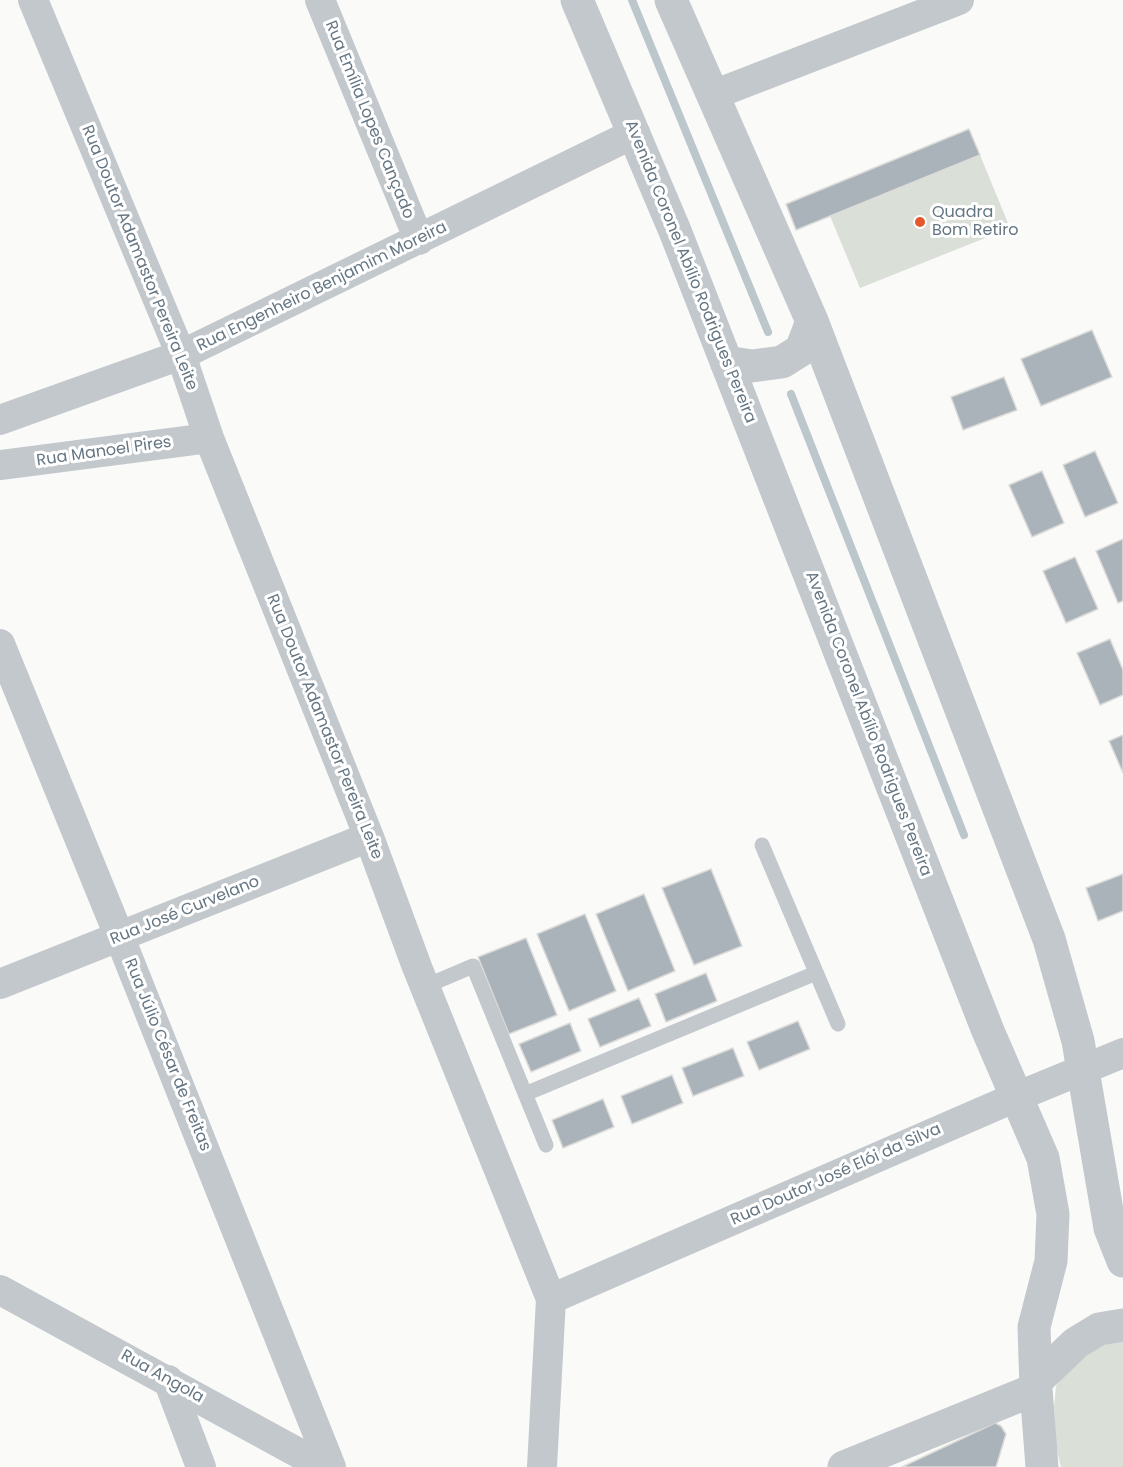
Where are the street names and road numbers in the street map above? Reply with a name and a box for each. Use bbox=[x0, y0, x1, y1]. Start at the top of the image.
street label: Rua Emília Lopes Cançado bbox=[320, 18, 418, 222]
street label: Avenida Coronel Abílio Rodrigues Pereira bbox=[620, 118, 760, 426]
street label: Rua Doutor Adamastor Pereira Leite bbox=[77, 123, 201, 393]
street label: Rua Engenheiro Benjamim Moreira bbox=[194, 218, 450, 356]
street label: Rua Manoel Pires bbox=[35, 433, 173, 471]
street label: Avenida Coronel Abílio Rodrigues Pereira bbox=[801, 569, 935, 879]
street label: Rua Doutor Adamastor Pereira Leite bbox=[262, 592, 386, 862]
street label: Rua José Curvelano bbox=[108, 872, 262, 950]
street label: Rua Júlio César de Freitas bbox=[120, 956, 214, 1154]
street label: Rua Doutor José Elói da Silva bbox=[728, 1120, 944, 1230]
street label: Rua Angola bbox=[117, 1346, 207, 1408]

